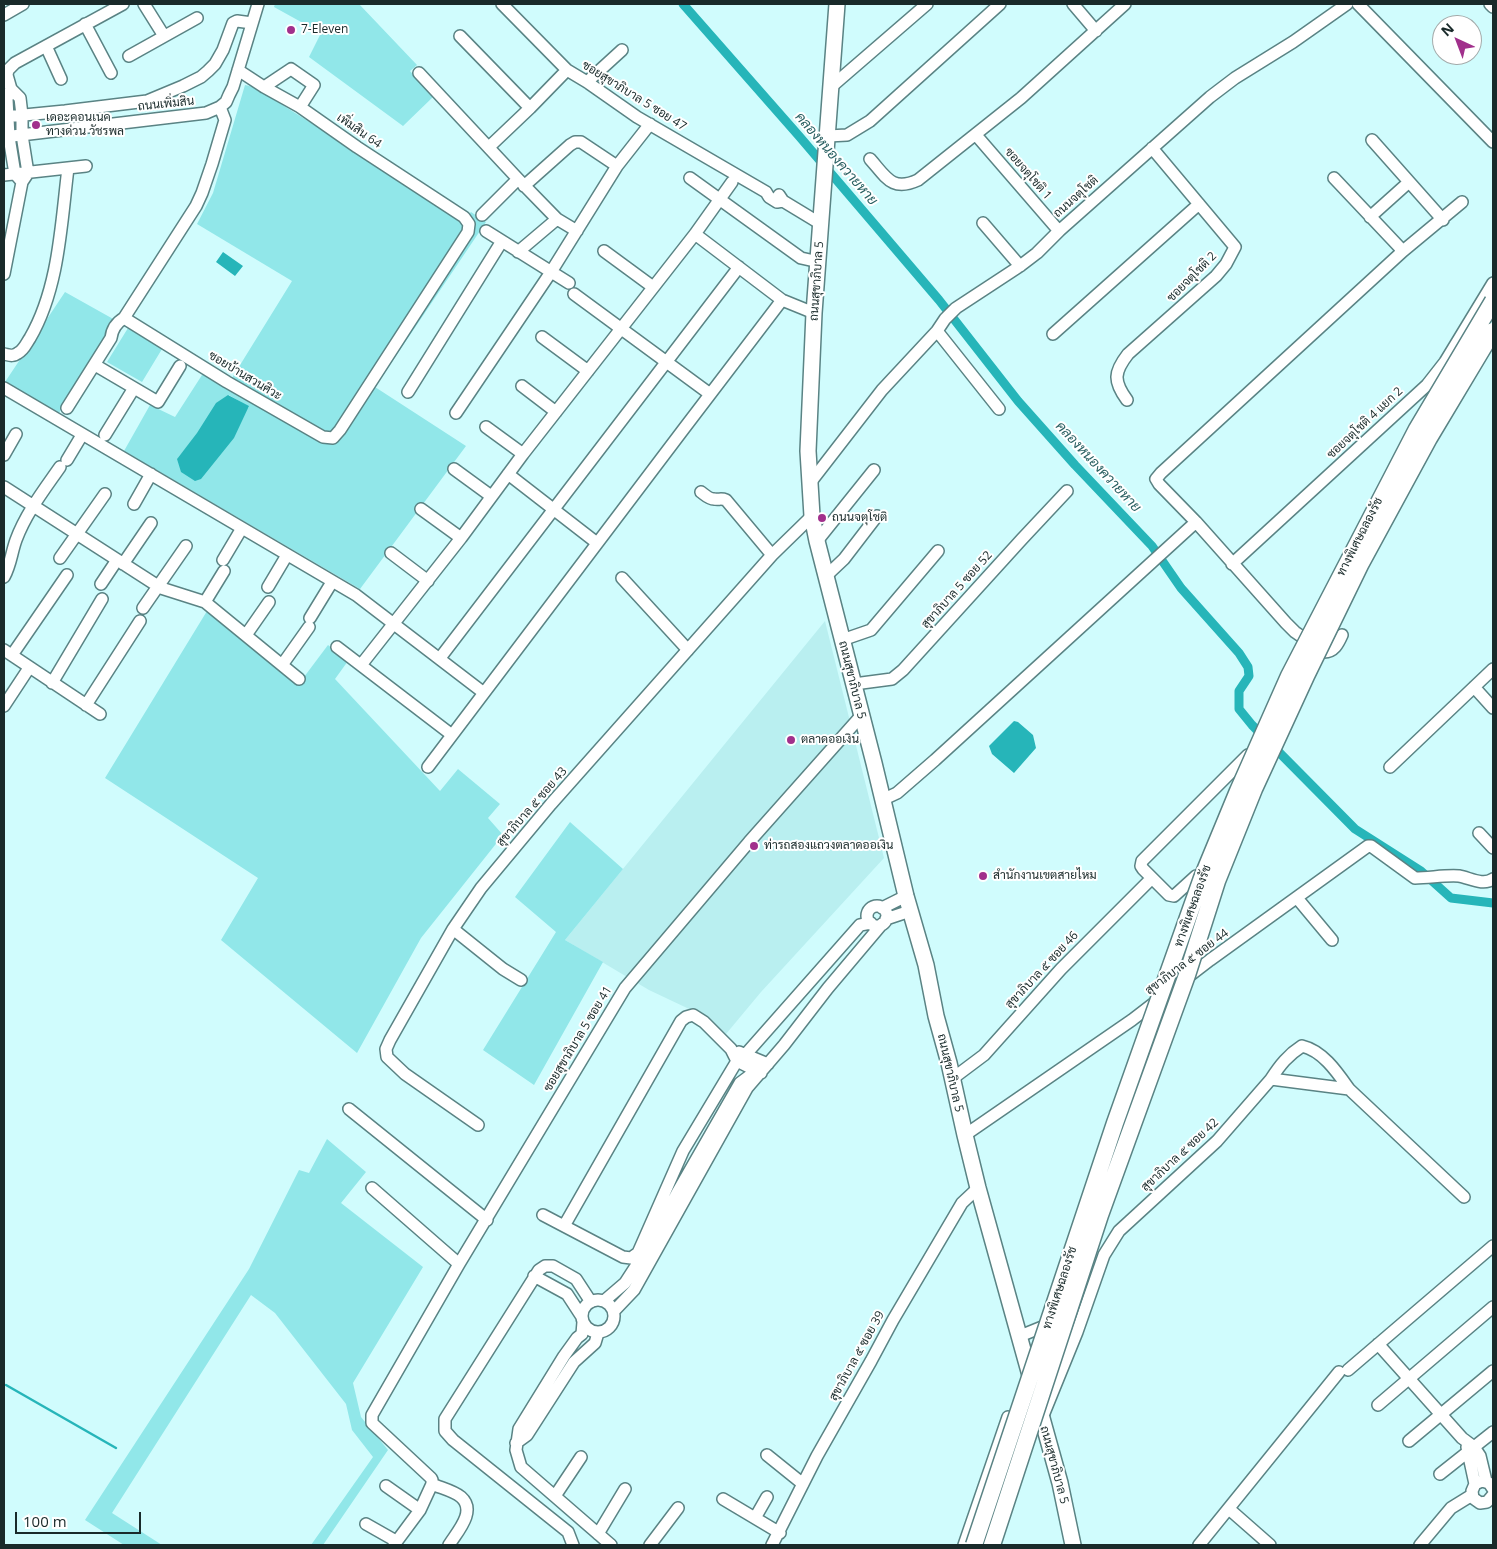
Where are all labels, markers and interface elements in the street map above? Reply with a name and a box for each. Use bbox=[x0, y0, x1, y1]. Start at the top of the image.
north arrow bbox=[1432, 15, 1482, 65]
text: N bbox=[1436, 19, 1458, 40]
place label: 7-Eleven bbox=[301, 23, 348, 37]
marker: 7-Eleven bbox=[285, 24, 297, 36]
street label: ซอยสุขาภิบาล 5 ซอย 47 bbox=[579, 58, 689, 134]
street label: ถนนเพิ่มสิน bbox=[137, 94, 195, 114]
water label: คลองหนองควายหาย bbox=[791, 109, 881, 209]
street label: เพิ่มสิน 64 bbox=[334, 110, 384, 152]
place label: เดอะคอนเนค ทางด่วน วัชรพล bbox=[46, 111, 124, 139]
marker: เดอะคอนเนค ทางด่วน วัชรพล bbox=[30, 119, 42, 131]
street label: ซอยจตุโชติ 1 bbox=[1001, 145, 1055, 203]
street label: ถนนจตุโชติ bbox=[1051, 173, 1101, 221]
street label: ถนนสุขาภิบาล 5 bbox=[807, 241, 827, 321]
street label: ซอยจตุโชติ 2 bbox=[1164, 249, 1220, 305]
street label: ซอยบ้านสวนศิวะ bbox=[206, 348, 284, 404]
street label: ซอยจตุโชติ 4 แยก 2 bbox=[1324, 384, 1406, 462]
water label: คลองหนองควายหาย bbox=[1052, 418, 1144, 516]
street label: ทางพิเศษฉลองรัช bbox=[1334, 495, 1386, 579]
place label: ถนนจตุโชติ bbox=[832, 511, 887, 525]
marker: ถนนจตุโชติ bbox=[816, 512, 828, 524]
street label: สุขาภิบาล 5 ซอย 52 bbox=[919, 548, 995, 632]
street label: ถนนสุขาภิบาล 5 bbox=[835, 639, 869, 721]
place label: ตลาดออเงิน bbox=[801, 733, 859, 747]
marker: ตลาดออเงิน bbox=[785, 734, 797, 746]
street label: สุขาภิบาล ๕ ซอย 43 bbox=[494, 764, 570, 850]
place label: ท่ารถสองแถวงตลาดออเงิน bbox=[764, 839, 894, 853]
marker: ท่ารถสองแถวงตลาดออเงิน bbox=[748, 840, 760, 852]
street label: ทางพิเศษฉลองรัช bbox=[1171, 863, 1215, 949]
place label: สำนักงานเขตสายไหม bbox=[993, 869, 1097, 883]
marker: สำนักงานเขตสายไหม bbox=[977, 870, 989, 882]
street label: สุขาภิบาล ๕ ซอย 44 bbox=[1143, 926, 1231, 998]
street label: สุขาภิบาล ๕ ซอย 46 bbox=[1003, 928, 1081, 1012]
street label: ซอยสุขาภิบาล 5 ซอย 41 bbox=[541, 984, 615, 1094]
street label: ถนนสุขาภิบาล 5 bbox=[934, 1032, 966, 1114]
street label: สุขาภิบาล ๕ ซอย 42 bbox=[1138, 1116, 1222, 1194]
street label: ทางพิเศษฉลองรัช bbox=[1040, 1245, 1080, 1331]
street label: สุขาภิบาล ๕ ซอย 39 bbox=[826, 1309, 888, 1403]
street label: ถนนสุขาภิบาล 5 bbox=[1037, 1424, 1071, 1506]
scale bar bbox=[18, 1502, 144, 1534]
text: 100 m bbox=[23, 1511, 67, 1531]

